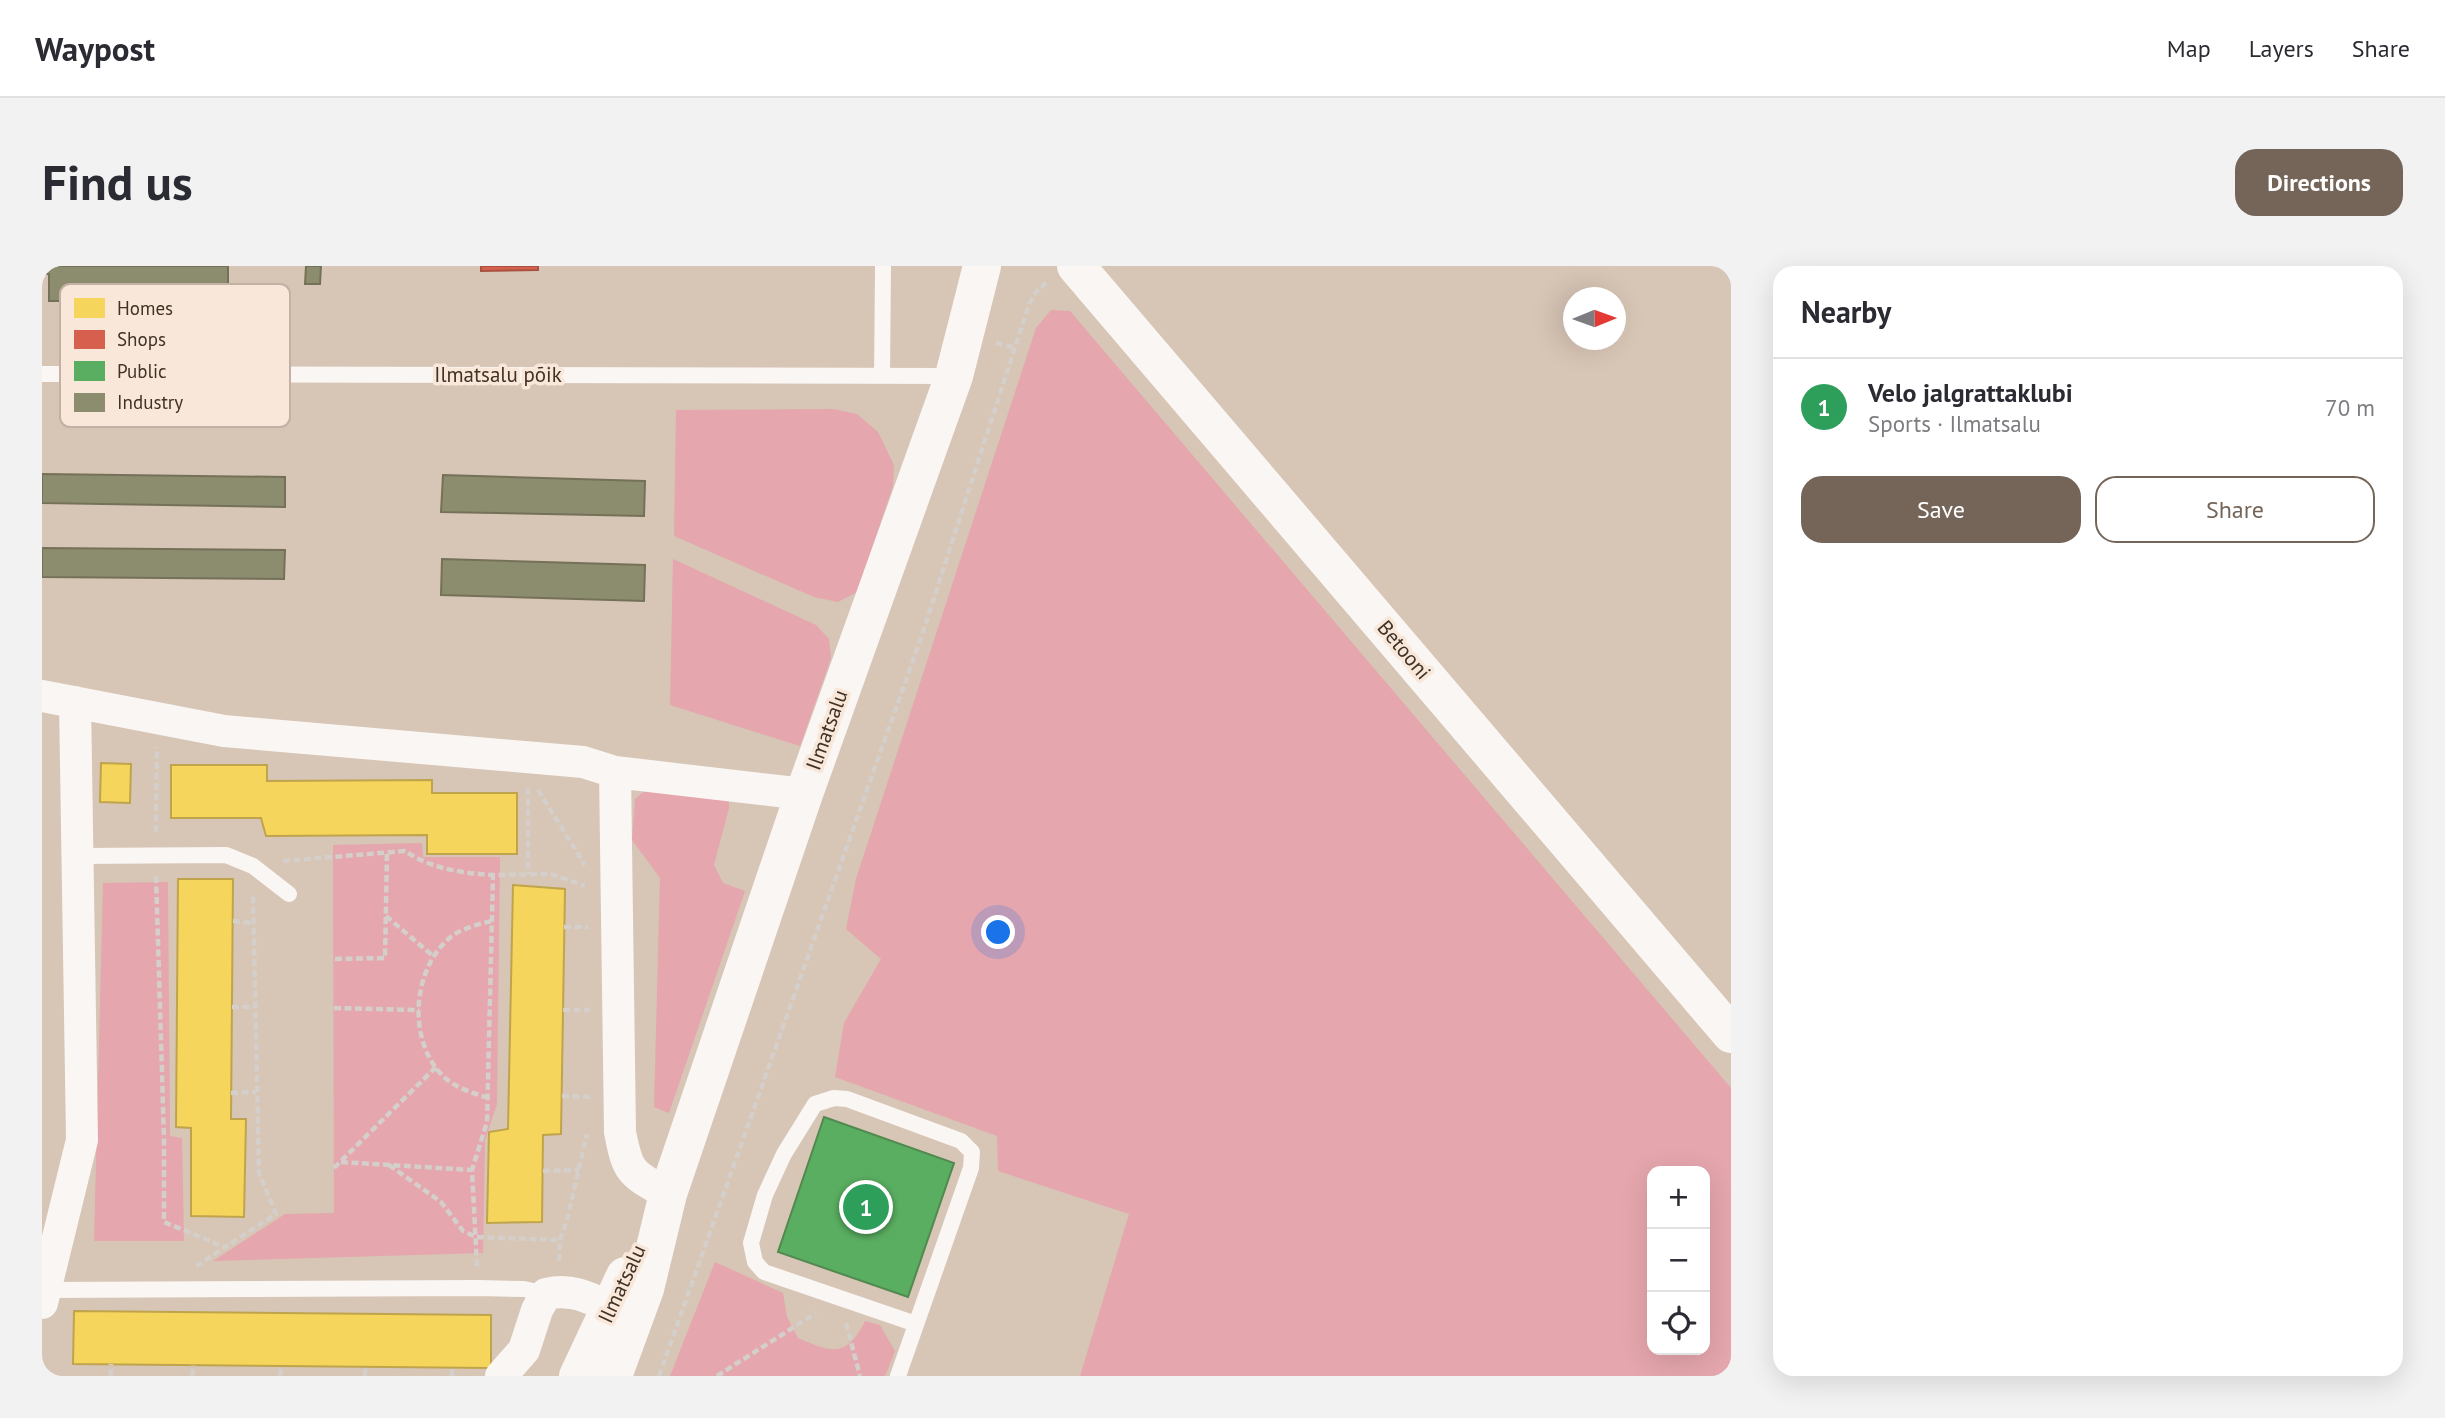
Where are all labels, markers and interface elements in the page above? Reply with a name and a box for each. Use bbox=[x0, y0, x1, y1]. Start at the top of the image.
text: Waypost bbox=[35, 27, 155, 70]
text: Map bbox=[2167, 33, 2211, 64]
text: Layers bbox=[2249, 33, 2314, 64]
text: Share bbox=[2352, 33, 2410, 64]
button: Directions bbox=[2235, 149, 2403, 216]
text: Find us bbox=[42, 150, 193, 214]
legend bbox=[60, 284, 290, 427]
north arrow bbox=[1563, 287, 1626, 350]
text: Nearby bbox=[1801, 292, 1891, 331]
text: Homes bbox=[117, 296, 173, 320]
text: Shops bbox=[117, 327, 166, 351]
text: Public bbox=[117, 359, 167, 383]
street label: Ilmatsalu põik bbox=[434, 361, 562, 388]
text: Velo jalgrattaklubi bbox=[1868, 376, 2073, 409]
text: Industry bbox=[117, 390, 183, 414]
text: 1 bbox=[1817, 393, 1831, 422]
text: 70 m bbox=[2325, 393, 2375, 422]
text: Sports · Ilmatsalu bbox=[1868, 409, 2041, 438]
button: Save bbox=[1801, 476, 2081, 543]
button: Share bbox=[2095, 476, 2375, 543]
street label: Betooni bbox=[1372, 614, 1437, 685]
street label: Ilmatsalu bbox=[800, 686, 854, 774]
your location bbox=[981, 915, 1015, 949]
map controls bbox=[1647, 1166, 1710, 1355]
button: + bbox=[1647, 1166, 1710, 1229]
pin: 1 bbox=[843, 1181, 889, 1233]
button: − bbox=[1647, 1229, 1710, 1292]
street label: Ilmatsalu bbox=[592, 1240, 651, 1327]
button: locate bbox=[1647, 1292, 1710, 1355]

